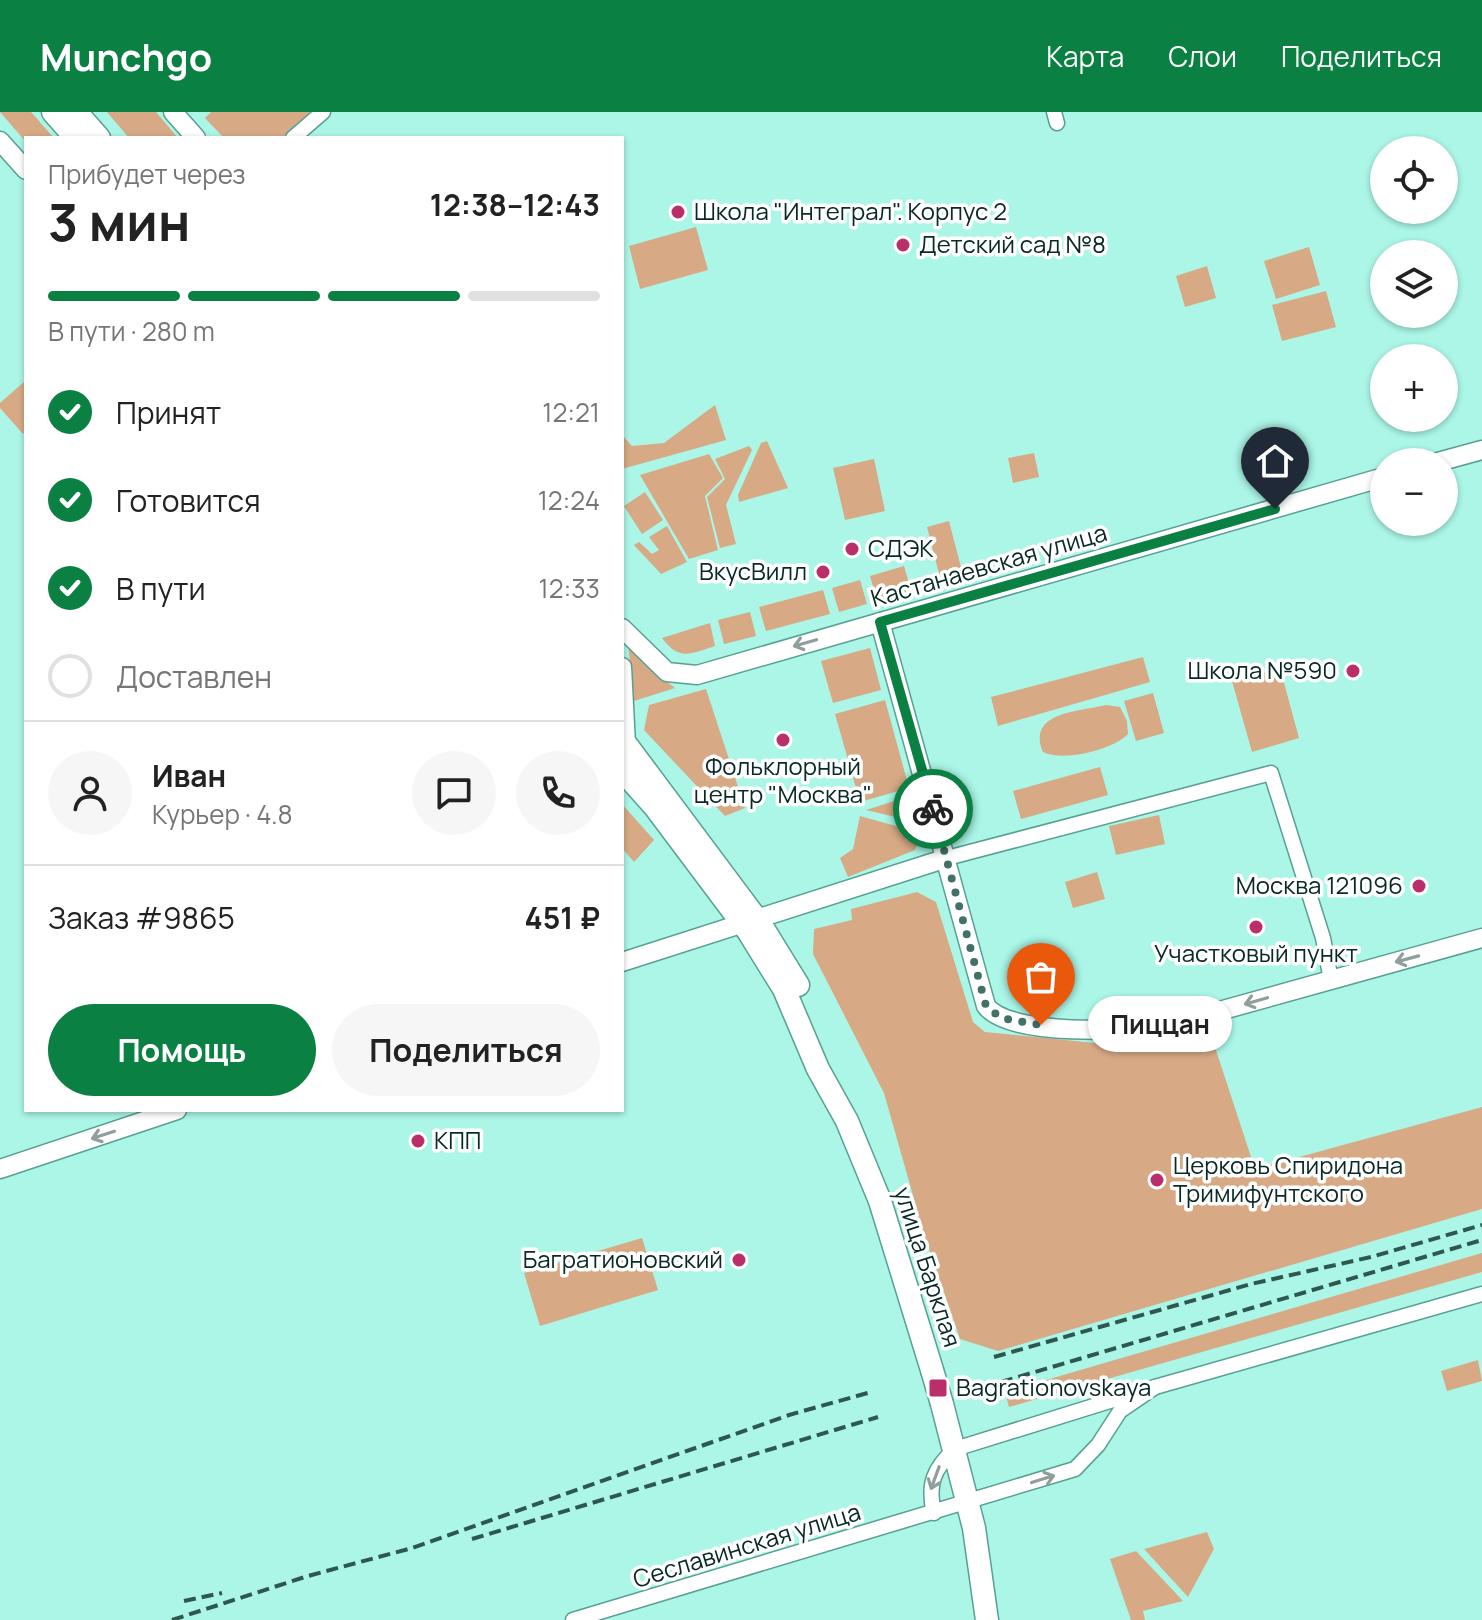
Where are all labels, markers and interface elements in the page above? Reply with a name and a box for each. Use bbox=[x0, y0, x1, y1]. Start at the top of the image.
text: Munchgo bbox=[40, 30, 212, 82]
text: Карта bbox=[1046, 37, 1124, 75]
text: Слои bbox=[1168, 37, 1237, 75]
text: Поделиться bbox=[1281, 37, 1442, 75]
map controls bbox=[1370, 136, 1458, 536]
button: locate bbox=[1370, 136, 1458, 224]
text: Прибудет через bbox=[48, 156, 246, 192]
text: 12:38–12:43 bbox=[430, 184, 600, 225]
text: 3 мин bbox=[48, 186, 190, 257]
place label: Школа "Интеграл". Корпус 2 bbox=[694, 194, 1007, 227]
marker: Школа "Интеграл". Корпус 2 bbox=[669, 203, 687, 221]
place label: Детский сад №8 bbox=[919, 227, 1106, 260]
marker: Детский сад №8 bbox=[894, 236, 912, 254]
button: layers bbox=[1370, 240, 1458, 328]
text: В пути · 280 m bbox=[48, 313, 215, 349]
button: + bbox=[1370, 344, 1458, 432]
icon: check bbox=[48, 390, 92, 434]
text: Принят bbox=[116, 392, 221, 433]
text: 12:21 bbox=[542, 394, 600, 430]
pin bbox=[1241, 427, 1309, 509]
icon: home bbox=[1253, 439, 1297, 483]
button: − bbox=[1370, 448, 1458, 536]
icon: check bbox=[48, 478, 92, 522]
text: Готовится bbox=[116, 480, 261, 521]
text: 12:24 bbox=[538, 482, 600, 518]
street label: Кастанаевская улица bbox=[867, 515, 1111, 614]
place label: СДЭК bbox=[868, 531, 934, 564]
marker: СДЭК bbox=[843, 540, 861, 558]
place label: ВкусВилл bbox=[699, 554, 807, 587]
marker: ВкусВилл bbox=[814, 563, 832, 581]
icon: check bbox=[48, 566, 92, 610]
text: В пути bbox=[116, 568, 206, 609]
text: 12:33 bbox=[539, 570, 600, 606]
one-way arrow bbox=[793, 637, 819, 652]
place label: Школа №590 bbox=[1187, 653, 1337, 686]
text: Доставлен bbox=[116, 656, 272, 697]
marker: Школа №590 bbox=[1344, 662, 1362, 680]
marker: Фольклорный центр "Москва" bbox=[774, 731, 792, 749]
place label: Фольклорный центр "Москва" bbox=[694, 749, 872, 810]
button: person bbox=[48, 751, 132, 835]
button: chat bbox=[412, 751, 496, 835]
button: phone bbox=[516, 751, 600, 835]
text: Иван bbox=[152, 755, 226, 796]
courier bbox=[893, 769, 973, 849]
icon: bike bbox=[911, 787, 955, 831]
text: Курьер · 4.8 bbox=[152, 796, 293, 832]
place label: Москва 121096 bbox=[1236, 868, 1403, 901]
marker: Москва 121096 bbox=[1410, 877, 1428, 895]
text: Заказ #9865 bbox=[48, 897, 235, 938]
text: 451 ₽ bbox=[524, 897, 600, 938]
marker: Участковый пункт bbox=[1247, 918, 1265, 936]
place label: Участковый пункт bbox=[1154, 936, 1358, 969]
pin bbox=[1007, 943, 1075, 1025]
one-way arrow bbox=[1394, 952, 1420, 967]
icon: bag bbox=[1019, 955, 1063, 999]
one-way arrow bbox=[1243, 994, 1269, 1009]
callout: Пиццан bbox=[1089, 997, 1233, 1053]
button: Помощь bbox=[48, 1004, 316, 1096]
button: Поделиться bbox=[332, 1004, 600, 1096]
text: Пиццан bbox=[1110, 1006, 1210, 1042]
place label: КПП bbox=[434, 1123, 481, 1156]
one-way arrow bbox=[91, 1128, 116, 1143]
marker: КПП bbox=[409, 1132, 427, 1150]
place label: Церковь Спиридона Тримифунтского bbox=[1173, 1148, 1403, 1209]
marker: Церковь Спиридона Тримифунтского bbox=[1148, 1171, 1166, 1189]
street label: улица Барклая bbox=[887, 1182, 970, 1351]
place label: Багратионовский bbox=[523, 1242, 723, 1275]
marker: Багратионовский bbox=[730, 1251, 748, 1269]
place label: Bagrationovskaya bbox=[956, 1370, 1151, 1403]
marker: Bagrationovskaya bbox=[927, 1377, 949, 1399]
one-way arrow bbox=[926, 1465, 941, 1490]
one-way arrow bbox=[1030, 1471, 1055, 1485]
street label: Сеславинская улица bbox=[629, 1494, 864, 1595]

